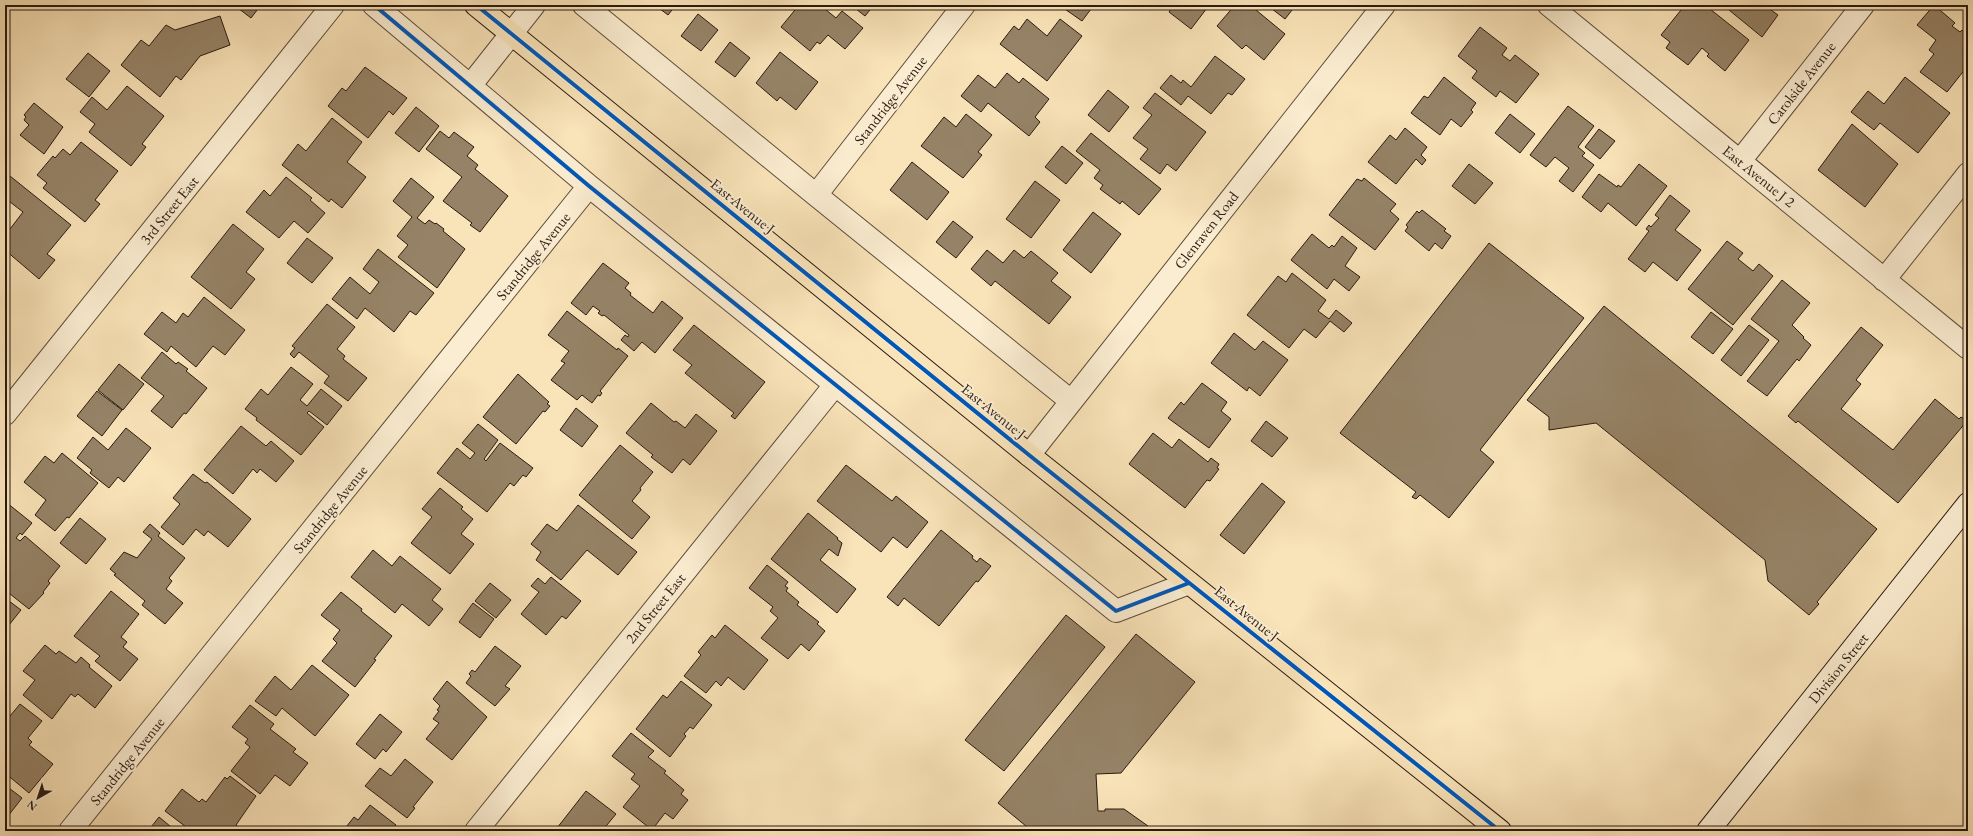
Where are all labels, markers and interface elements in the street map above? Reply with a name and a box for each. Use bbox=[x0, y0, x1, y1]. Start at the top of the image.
street label: Carolside Avenue bbox=[1763, 37, 1839, 128]
street label: Standridge Avenue bbox=[849, 52, 931, 148]
street label: East Avenue J 2 bbox=[1719, 141, 1800, 212]
street label: 3rd Street East bbox=[136, 172, 202, 248]
street label: East Avenue J bbox=[707, 174, 779, 238]
street label: Glenraven Road bbox=[1170, 187, 1242, 273]
street label: Standridge Avenue bbox=[492, 208, 574, 304]
street label: East Avenue J bbox=[958, 379, 1030, 443]
street label: Standridge Avenue bbox=[289, 461, 371, 557]
street label: 2nd Street East bbox=[621, 569, 689, 647]
street label: East Avenue J bbox=[1211, 581, 1283, 645]
street label: Division Street bbox=[1804, 629, 1872, 707]
street label: Standridge Avenue bbox=[86, 713, 168, 809]
north arrow bbox=[18, 778, 58, 818]
text: N bbox=[24, 797, 40, 814]

